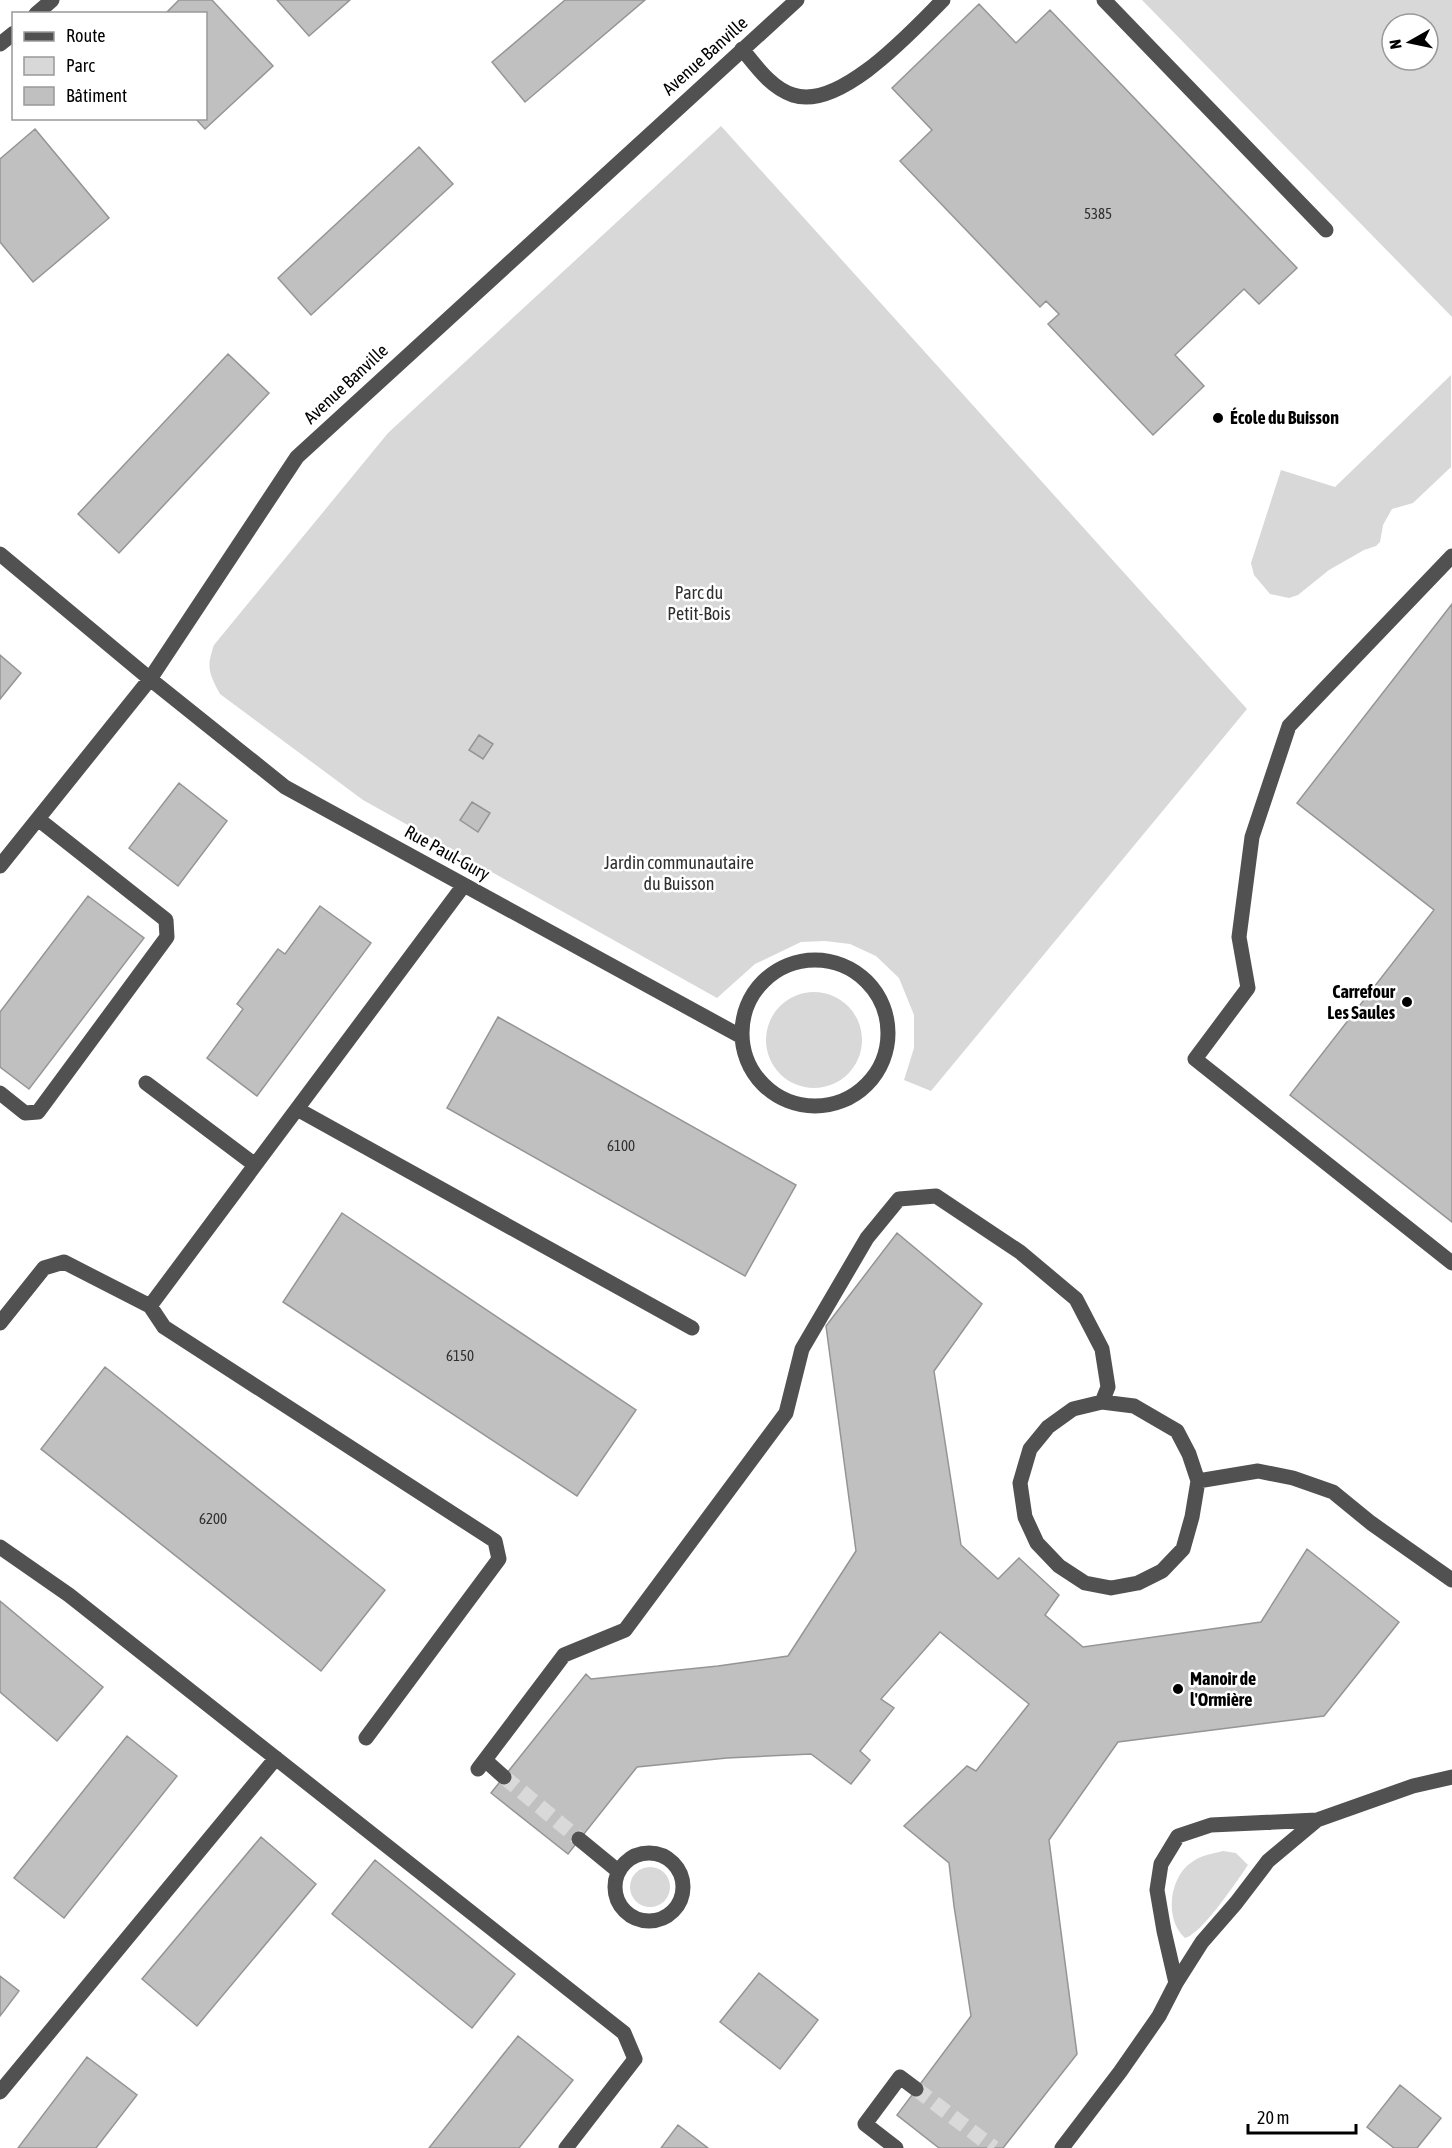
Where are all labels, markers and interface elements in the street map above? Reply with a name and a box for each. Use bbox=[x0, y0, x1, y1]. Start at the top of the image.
legend bbox=[12, 12, 207, 120]
street label: Avenue Banville bbox=[658, 12, 751, 99]
north arrow bbox=[1380, 12, 1440, 72]
text: Route bbox=[66, 25, 105, 46]
text: N bbox=[1386, 38, 1405, 50]
text: Parc bbox=[66, 55, 95, 76]
text: Bâtiment bbox=[66, 85, 127, 106]
house number: 5385 bbox=[1084, 205, 1112, 222]
street label: Avenue Banville bbox=[299, 339, 392, 428]
place label: École du Buisson bbox=[1230, 407, 1339, 428]
marker: École du Buisson bbox=[1211, 411, 1225, 425]
park label: Parc du Petit-Bois bbox=[667, 582, 731, 624]
street label: Rue Paul-Gury bbox=[401, 821, 493, 885]
park label: Jardin communautaire du Buisson bbox=[604, 852, 754, 894]
place label: Carrefour Les Saules bbox=[1327, 981, 1396, 1023]
marker: Carrefour Les Saules bbox=[1400, 995, 1414, 1009]
house number: 6100 bbox=[607, 1137, 635, 1154]
house number: 6150 bbox=[446, 1347, 474, 1364]
house number: 6200 bbox=[199, 1510, 227, 1527]
place label: Manoir de l'Ormière bbox=[1190, 1668, 1256, 1710]
marker: Manoir de l'Ormière bbox=[1171, 1682, 1185, 1696]
scale bar bbox=[1248, 2097, 1356, 2135]
text: 20 m bbox=[1257, 2107, 1289, 2128]

